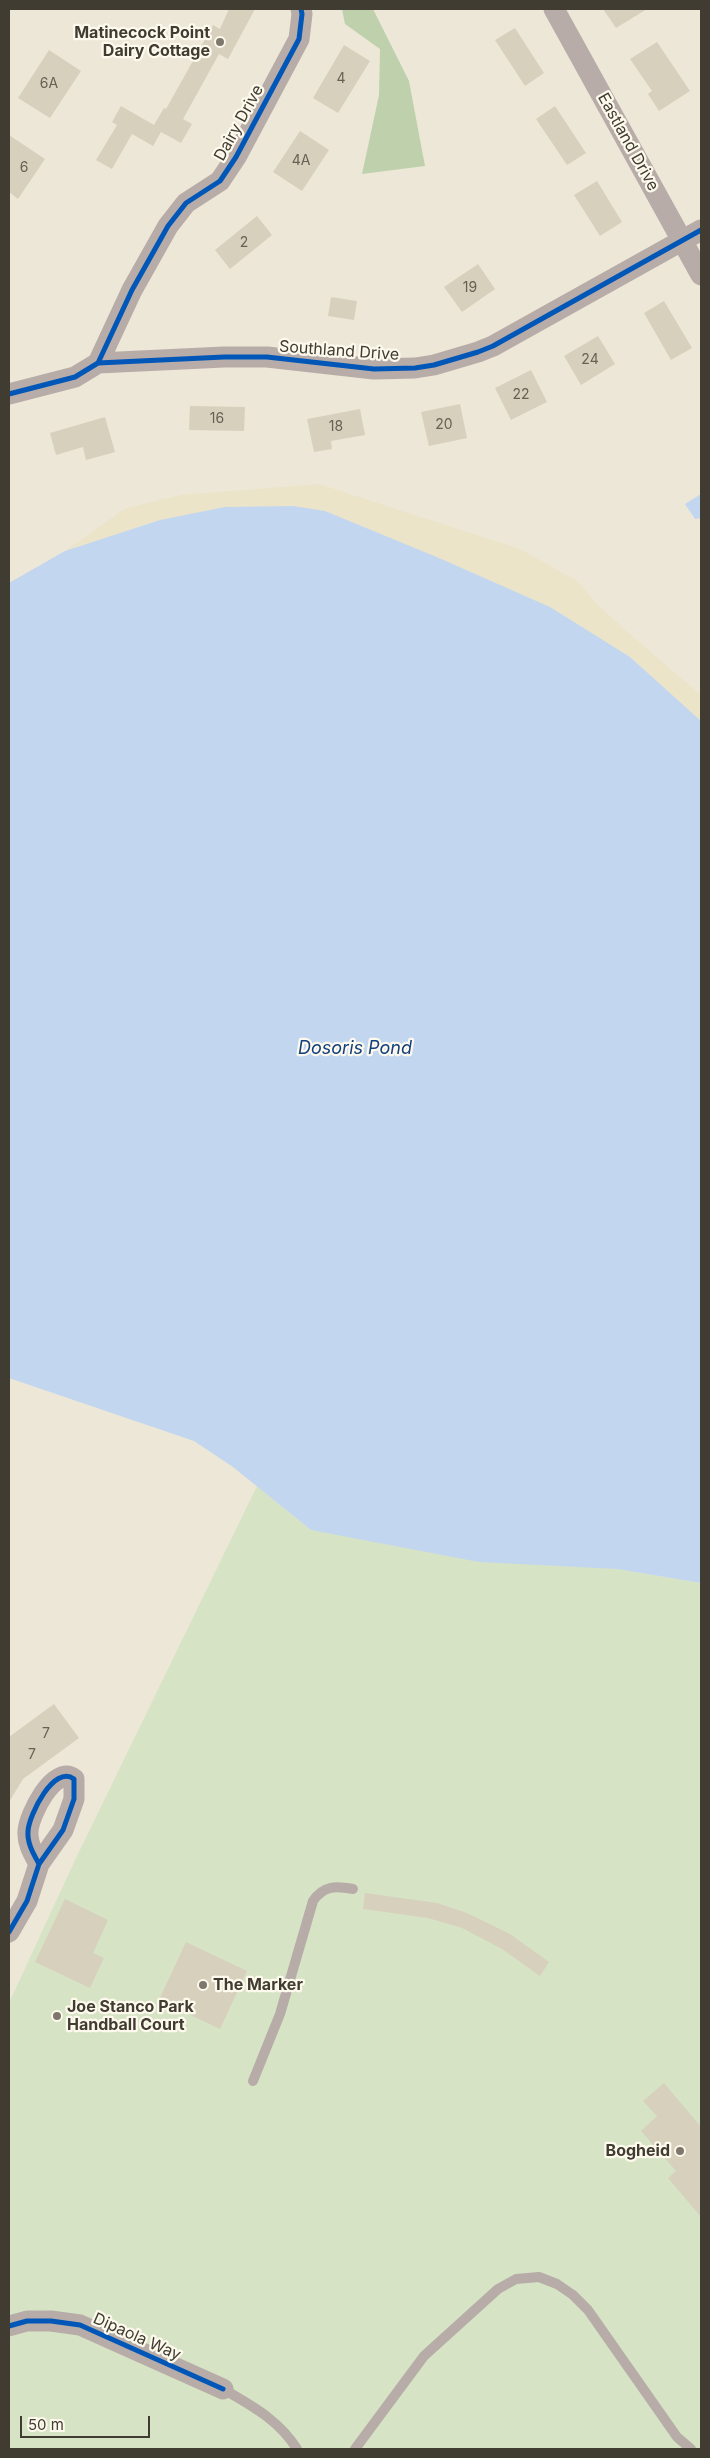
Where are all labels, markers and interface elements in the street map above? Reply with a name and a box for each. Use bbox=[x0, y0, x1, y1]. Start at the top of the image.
place label: Matinecock Point Dairy Cottage bbox=[74, 23, 210, 61]
marker: Matinecock Point Dairy Cottage bbox=[214, 36, 226, 48]
house number: 4 bbox=[336, 71, 346, 87]
house number: 6A bbox=[40, 76, 58, 92]
street label: Dairy Drive bbox=[210, 82, 268, 164]
street label: Eastland Drive bbox=[593, 90, 663, 194]
house number: 4A bbox=[292, 153, 310, 169]
house number: 6 bbox=[20, 160, 28, 176]
house number: 2 bbox=[240, 235, 248, 251]
house number: 19 bbox=[463, 280, 477, 296]
street label: Southland Drive bbox=[278, 337, 400, 365]
house number: 24 bbox=[581, 352, 599, 368]
house number: 22 bbox=[512, 387, 530, 403]
house number: 16 bbox=[210, 411, 224, 427]
house number: 20 bbox=[435, 417, 453, 433]
house number: 18 bbox=[329, 419, 343, 435]
water label: Dosoris Pond bbox=[298, 1038, 412, 1060]
house number: 7 bbox=[42, 1726, 50, 1742]
house number: 7 bbox=[28, 1747, 36, 1763]
place label: The Marker bbox=[213, 1975, 303, 1995]
marker: The Marker bbox=[197, 1979, 209, 1991]
place label: Joe Stanco Park Handball Court bbox=[67, 1997, 194, 2035]
marker: Joe Stanco Park Handball Court bbox=[51, 2010, 63, 2022]
place label: Bogheid bbox=[606, 2141, 670, 2161]
marker: Bogheid bbox=[674, 2145, 686, 2157]
street label: Dipaola Way bbox=[90, 2309, 184, 2365]
scale bar bbox=[22, 2406, 152, 2438]
text: 50 m bbox=[28, 2415, 64, 2434]

